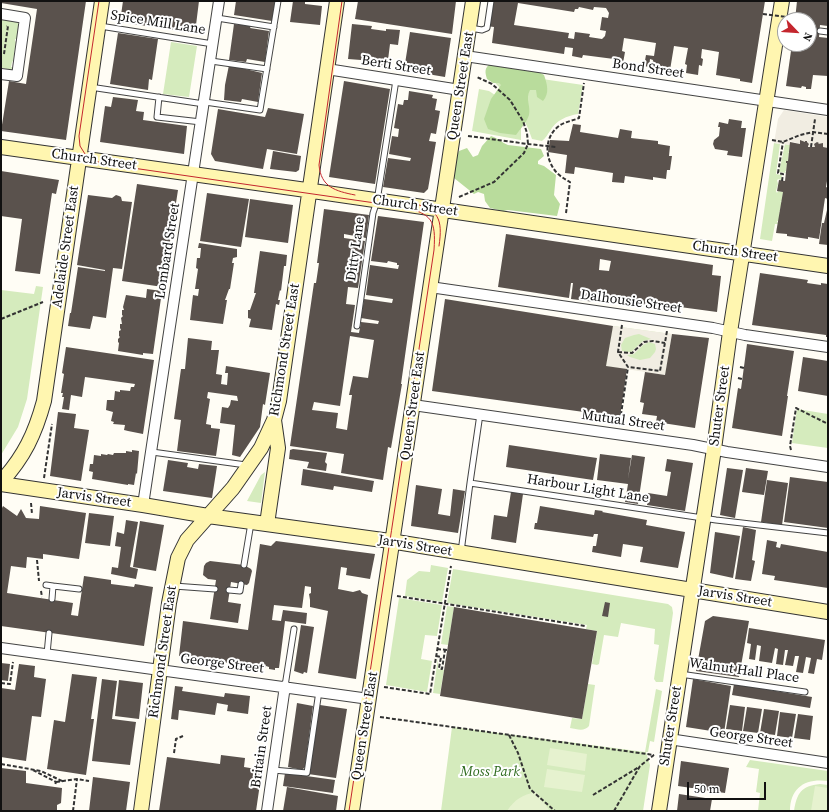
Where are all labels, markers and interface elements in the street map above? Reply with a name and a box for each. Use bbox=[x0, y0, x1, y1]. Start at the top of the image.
street label: Spice Mill Lane bbox=[109, 7, 207, 39]
north arrow bbox=[777, 12, 817, 52]
text: N bbox=[799, 30, 816, 44]
street label: Queen Street East bbox=[444, 31, 478, 141]
street label: Berti Street bbox=[360, 52, 432, 80]
street label: Bond Street bbox=[611, 56, 685, 82]
street label: Church Street bbox=[50, 146, 138, 174]
street label: Adelaide Street East bbox=[49, 185, 83, 309]
street label: Church Street bbox=[371, 192, 459, 220]
street label: Lombard Street bbox=[152, 202, 184, 300]
street label: Ditty Lane bbox=[343, 216, 369, 282]
street label: Church Street bbox=[691, 238, 779, 266]
street label: Richmond Street East bbox=[266, 283, 304, 417]
street label: Dalhousie Street bbox=[579, 287, 683, 317]
street label: Queen Street East bbox=[397, 351, 429, 461]
street label: Shuter Street bbox=[706, 365, 734, 447]
street label: Mutual Street bbox=[580, 407, 666, 435]
street label: Harbour Light Lane bbox=[526, 471, 650, 507]
street label: Jarvis Street bbox=[56, 484, 132, 512]
street label: Jarvis Street bbox=[377, 532, 453, 560]
street label: Jarvis Street bbox=[697, 583, 773, 611]
street label: Richmond Street East bbox=[145, 584, 181, 720]
street label: George Street bbox=[179, 651, 265, 677]
street label: Walnut Hall Place bbox=[688, 655, 800, 687]
street label: Queen Street East bbox=[348, 671, 382, 781]
street label: Shuter Street bbox=[656, 685, 686, 767]
street label: Britain Street bbox=[248, 705, 276, 789]
street label: George Street bbox=[708, 724, 794, 752]
park label: Moss Park bbox=[460, 764, 520, 780]
scale bar bbox=[689, 774, 768, 800]
text: 50 m bbox=[694, 781, 720, 797]

